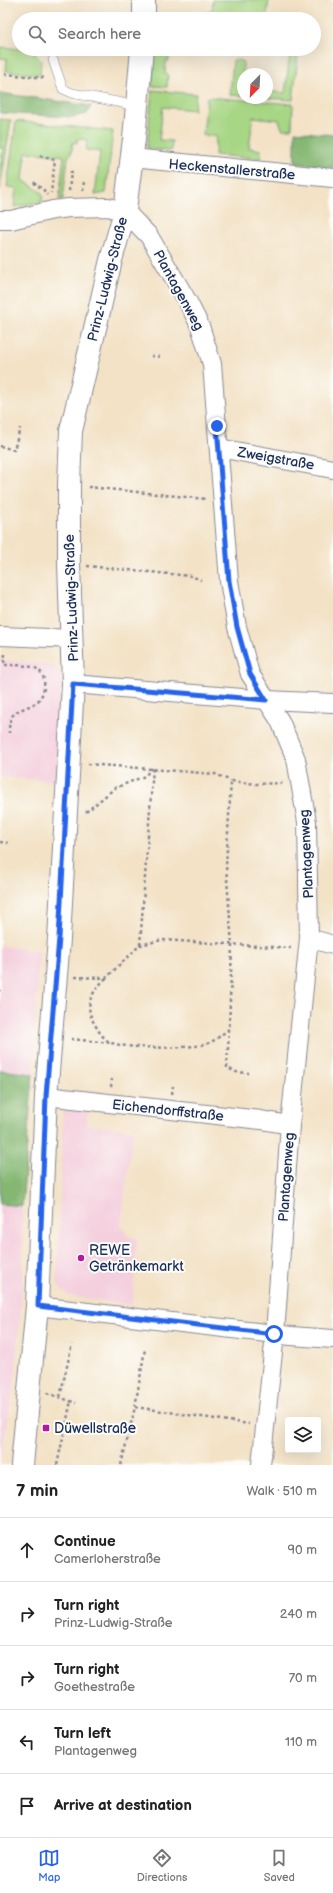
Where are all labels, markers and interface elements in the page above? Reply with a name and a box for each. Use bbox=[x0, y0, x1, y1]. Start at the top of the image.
search box bbox=[12, 12, 321, 56]
icon: search bbox=[26, 23, 48, 45]
text: Search here bbox=[58, 25, 141, 44]
north arrow bbox=[237, 68, 273, 104]
street label: Heckenstallerstraße bbox=[168, 155, 296, 184]
street label: Prinz-Ludwig-Straße bbox=[84, 215, 131, 343]
street label: Plantagenweg bbox=[149, 247, 208, 333]
route end bbox=[208, 417, 226, 435]
street label: Zweigstraße bbox=[235, 443, 316, 474]
street label: Prinz-Ludwig-Straße bbox=[61, 534, 82, 662]
street label: Plantagenweg bbox=[296, 809, 317, 899]
street label: Eichendorffstraße bbox=[111, 1096, 225, 1125]
street label: Plantagenweg bbox=[275, 1132, 298, 1222]
place label: REWE Getränkemarkt bbox=[89, 1242, 184, 1275]
marker: REWE Getränkemarkt bbox=[76, 1253, 86, 1263]
route start bbox=[265, 1325, 283, 1343]
map controls bbox=[285, 1417, 321, 1453]
button: layers bbox=[285, 1417, 321, 1453]
place label: Düwellstraße bbox=[54, 1420, 136, 1437]
marker: Düwellstraße bbox=[41, 1423, 51, 1433]
text: 7 min bbox=[16, 1481, 58, 1501]
text: Walk · 510 m bbox=[246, 1483, 317, 1499]
text: Continue bbox=[54, 1532, 116, 1551]
icon: ahead bbox=[16, 1539, 38, 1561]
text: 90 m bbox=[288, 1542, 317, 1558]
text: Camerloherstraße bbox=[54, 1551, 161, 1567]
text: Turn right bbox=[54, 1596, 119, 1615]
icon: right bbox=[16, 1603, 38, 1625]
text: 240 m bbox=[280, 1606, 317, 1622]
text: Prinz-Ludwig-Straße bbox=[54, 1615, 173, 1631]
text: Turn right bbox=[54, 1660, 119, 1679]
icon: right bbox=[16, 1667, 38, 1689]
text: 70 m bbox=[289, 1670, 317, 1686]
text: Goethestraße bbox=[54, 1679, 135, 1695]
text: Turn left bbox=[54, 1724, 111, 1743]
icon: left bbox=[16, 1731, 38, 1753]
text: 110 m bbox=[285, 1734, 317, 1750]
text: Plantagenweg bbox=[54, 1743, 137, 1759]
icon: arrive bbox=[16, 1795, 38, 1817]
text: Arrive at destination bbox=[54, 1796, 192, 1815]
tab: Map bbox=[38, 1847, 60, 1884]
tab: Directions bbox=[137, 1847, 187, 1884]
tab: Saved bbox=[264, 1847, 295, 1884]

